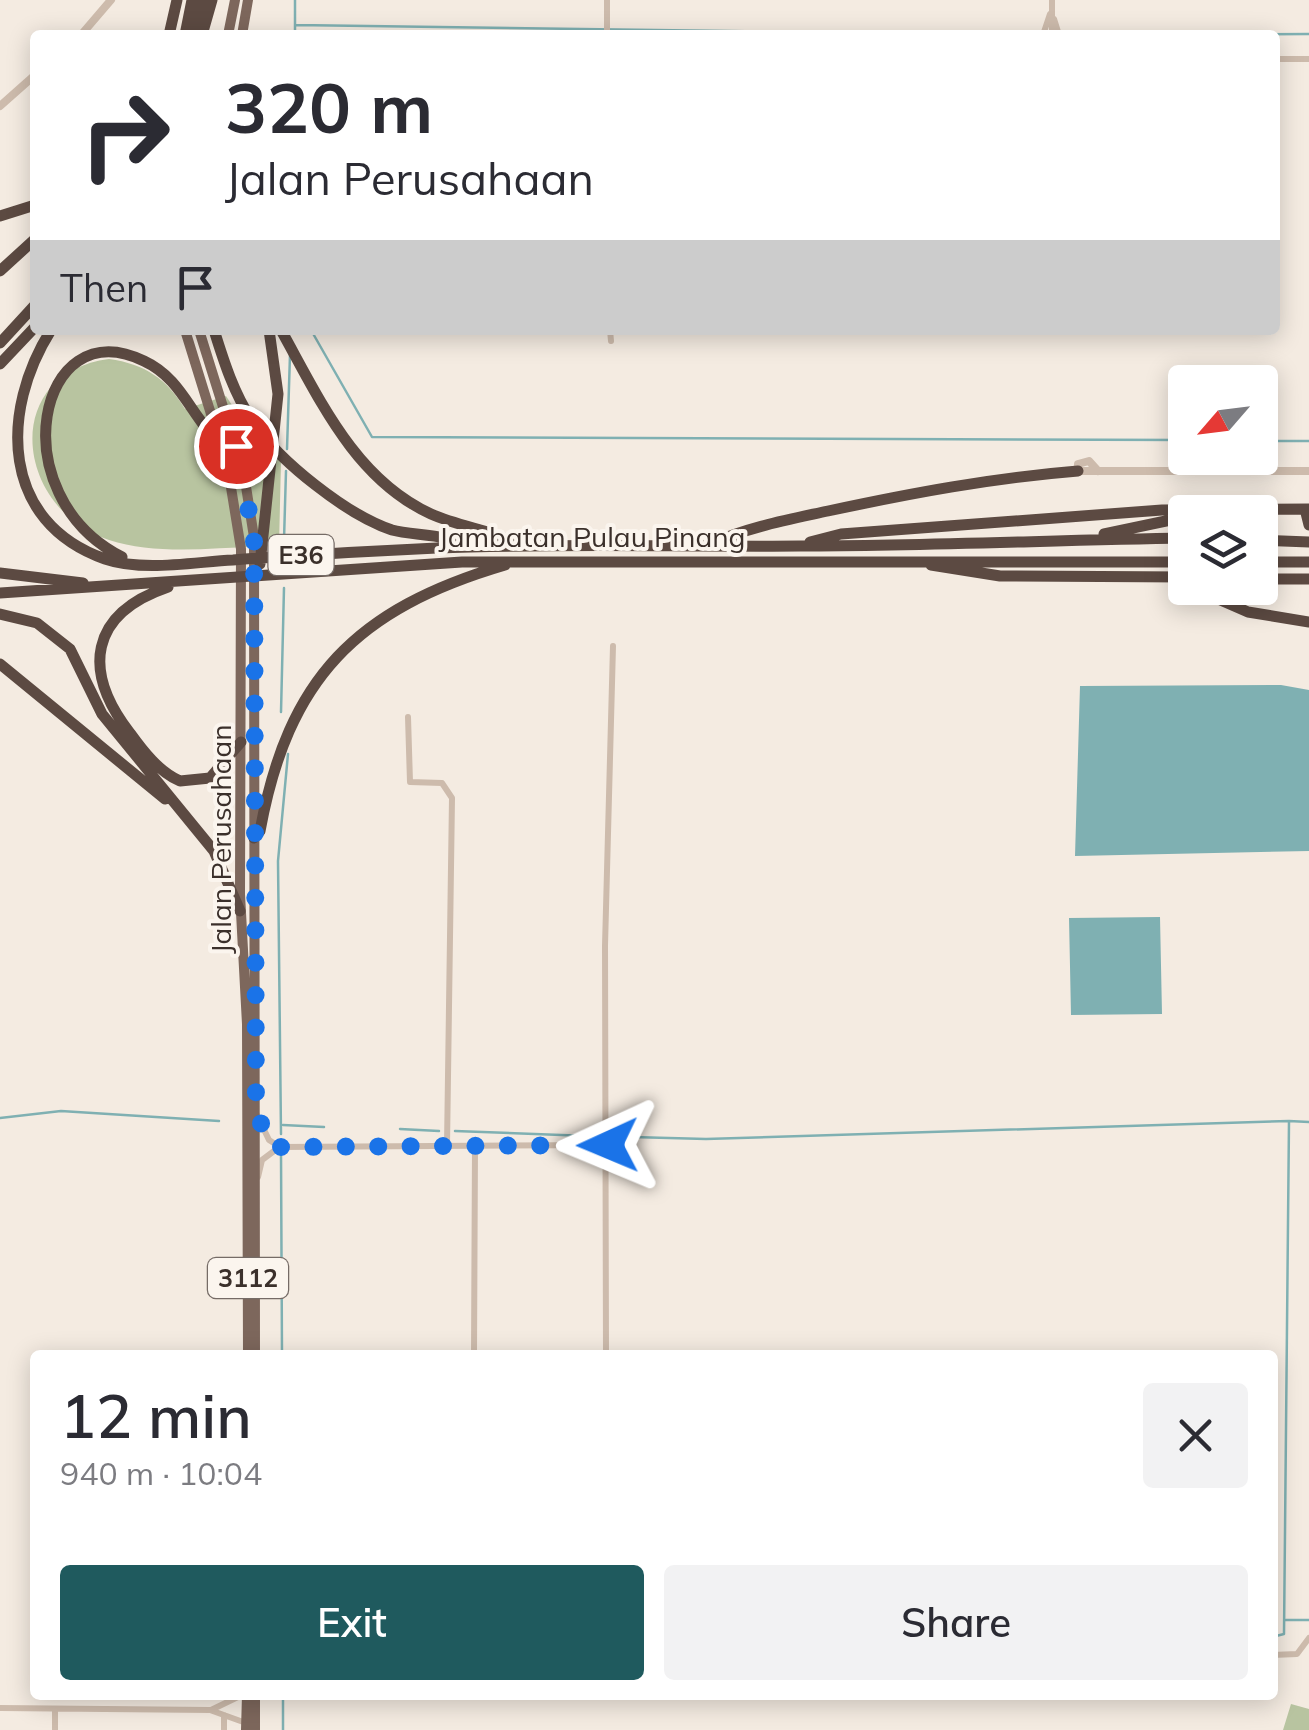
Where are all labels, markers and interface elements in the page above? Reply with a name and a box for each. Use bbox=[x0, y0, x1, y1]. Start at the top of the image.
text: 320 m bbox=[225, 63, 433, 151]
icon: right bbox=[60, 70, 190, 200]
text: Jalan Perusahaan bbox=[225, 150, 594, 206]
icon: arrive bbox=[168, 260, 223, 315]
text: Then bbox=[60, 264, 148, 312]
north arrow bbox=[1168, 365, 1278, 475]
map controls bbox=[1168, 365, 1278, 605]
pin bbox=[194, 404, 279, 489]
icon: arrive bbox=[209, 419, 264, 474]
button: layers bbox=[1168, 495, 1278, 605]
street label: Jambatan Pulau Pinang bbox=[438, 519, 746, 554]
road number: E36 bbox=[268, 535, 334, 575]
street label: Jalan Perusahaan bbox=[203, 724, 238, 954]
position arrow bbox=[556, 1093, 660, 1197]
road number: 3112 bbox=[208, 1258, 288, 1298]
text: 12 min bbox=[60, 1378, 252, 1453]
button: close bbox=[1143, 1383, 1248, 1488]
text: 940 m · 10:04 bbox=[60, 1453, 262, 1493]
button: Exit bbox=[60, 1565, 644, 1680]
button: Share bbox=[664, 1565, 1248, 1680]

